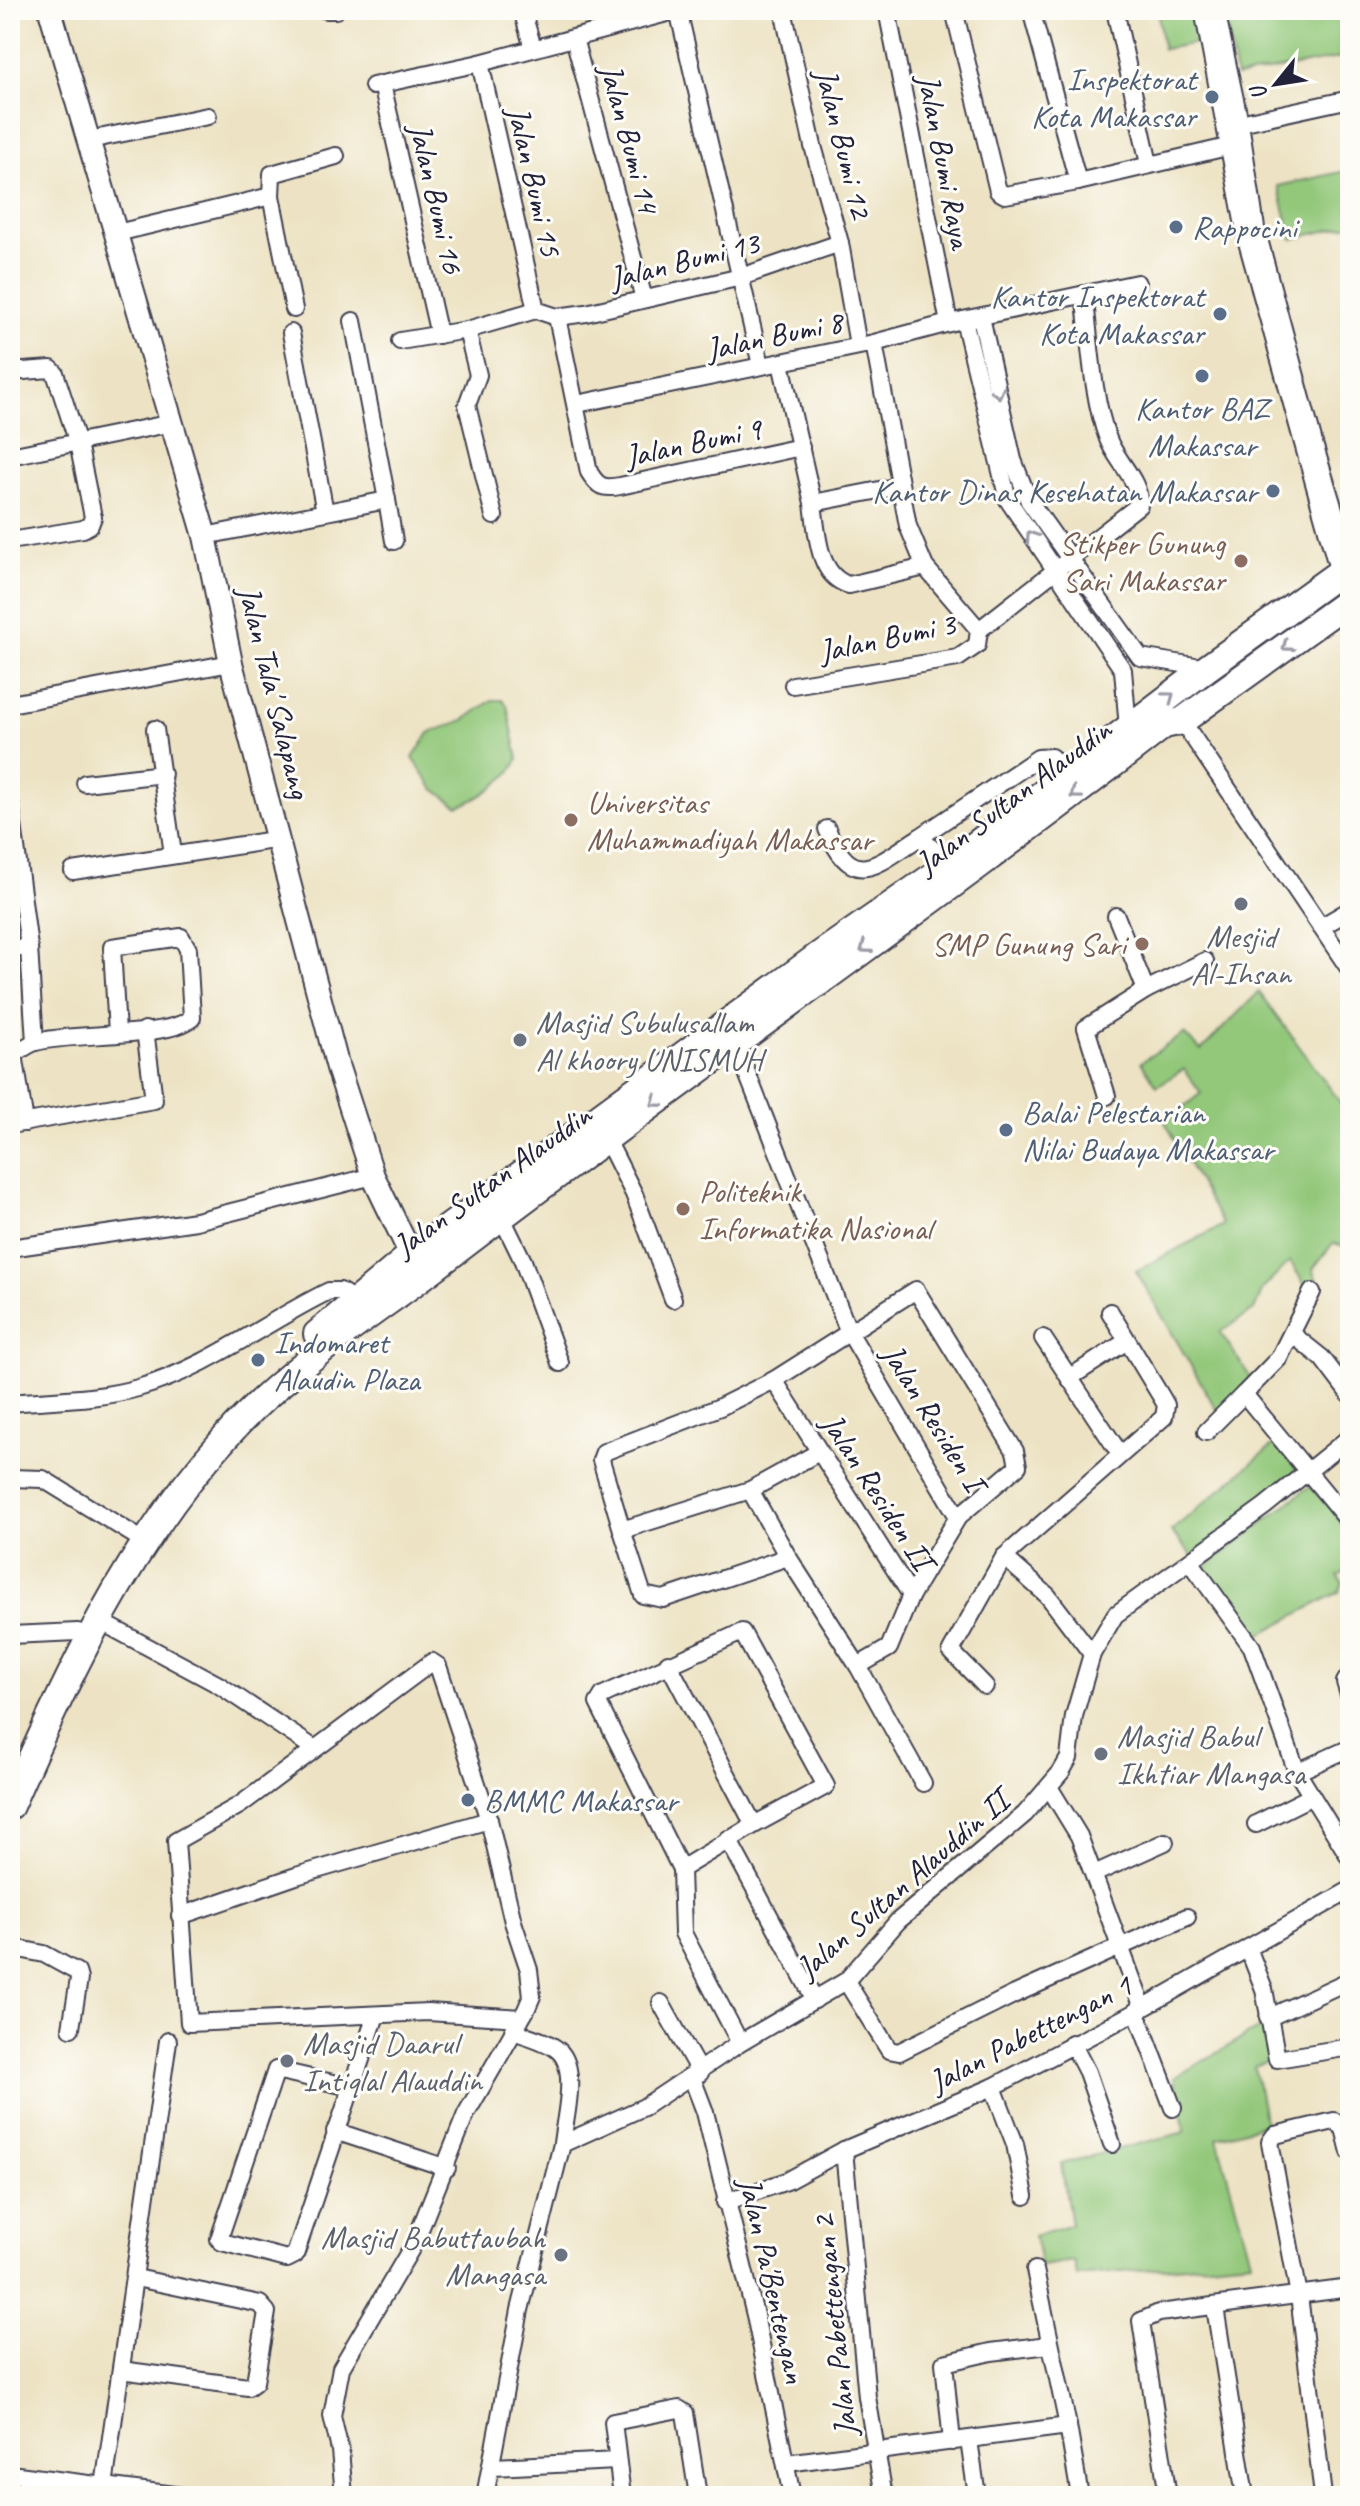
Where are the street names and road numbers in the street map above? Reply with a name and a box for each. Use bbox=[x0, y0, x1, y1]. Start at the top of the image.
street label: Jalan Bumi 14 bbox=[589, 57, 670, 221]
street label: Jalan Bumi 12 bbox=[805, 62, 882, 225]
street label: Jalan Bumi Raya bbox=[907, 69, 982, 254]
street label: Jalan Bumi 15 bbox=[497, 100, 572, 262]
street label: Jalan Bumi 16 bbox=[399, 117, 474, 279]
street label: Jalan Bumi 13 bbox=[603, 222, 766, 299]
street label: Jalan Bumi 8 bbox=[700, 301, 848, 370]
street label: Jalan Bumi 9 bbox=[619, 408, 767, 477]
street label: Jalan Tala' Salapang bbox=[228, 580, 321, 804]
street label: Jalan Bumi 3 bbox=[813, 603, 961, 672]
street label: Jalan Sultan Alauddin bbox=[906, 708, 1121, 885]
street label: Jalan Sultan Alauddin bbox=[384, 1094, 601, 1267]
street label: Jalan Residen I bbox=[871, 1335, 998, 1504]
street label: Jalan Residen II bbox=[811, 1404, 947, 1582]
street label: Jalan Sultan Alauddin II bbox=[786, 1777, 1022, 1989]
street label: Jalan Pabettengan 1 bbox=[920, 1964, 1140, 2103]
street label: Jalan Pa'Bentengan bbox=[728, 2171, 816, 2388]
street label: Jalan Pabettengan 2 bbox=[802, 2211, 867, 2440]

